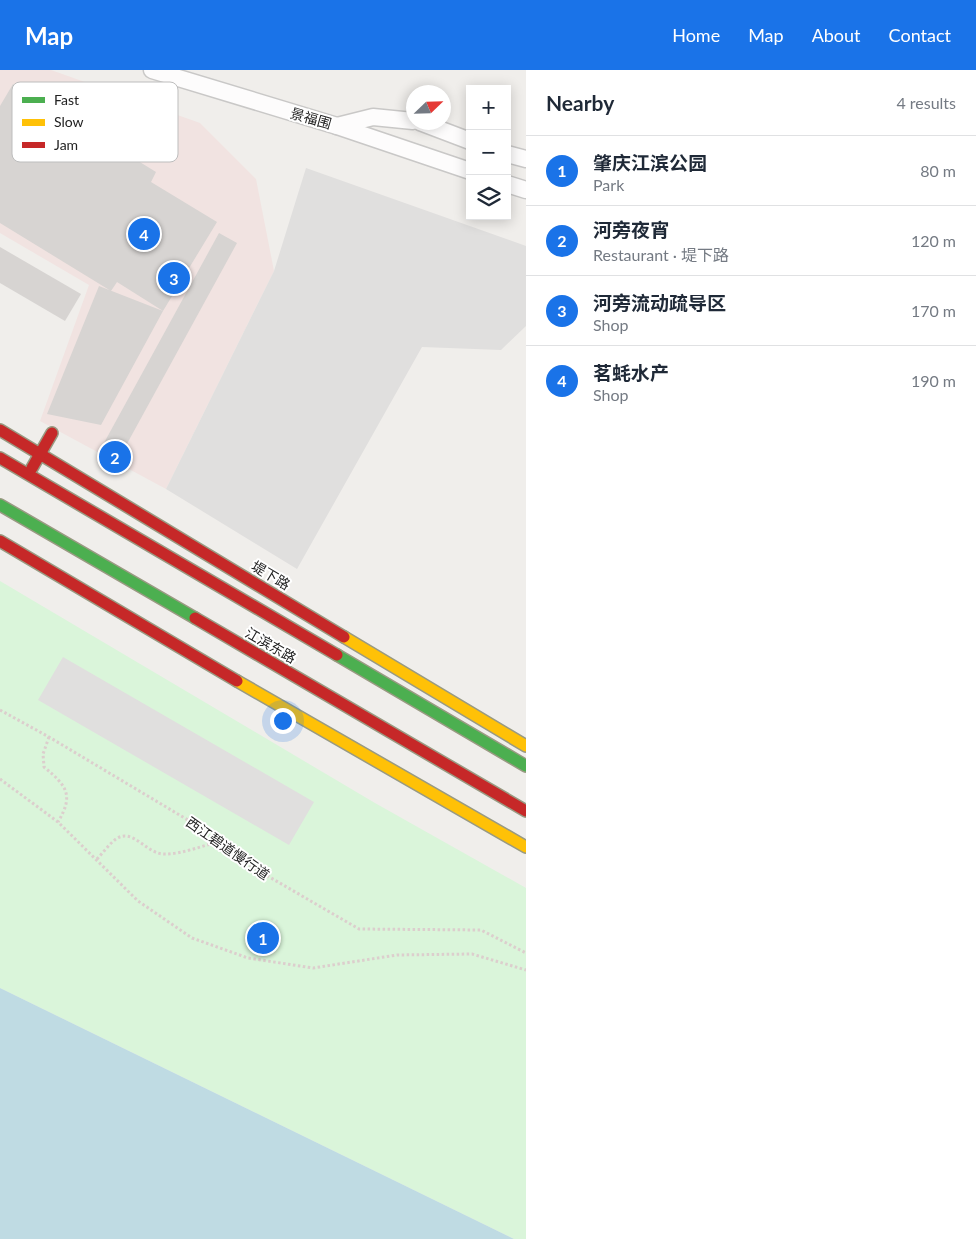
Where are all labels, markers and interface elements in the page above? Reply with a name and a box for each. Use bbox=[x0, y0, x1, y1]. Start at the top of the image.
text: Map bbox=[25, 21, 73, 50]
text: Home bbox=[672, 24, 720, 46]
text: Map bbox=[748, 24, 784, 46]
text: About bbox=[812, 24, 861, 46]
text: Contact bbox=[889, 24, 951, 46]
legend bbox=[12, 82, 178, 162]
north arrow bbox=[406, 85, 451, 130]
map controls bbox=[466, 85, 511, 220]
button: + bbox=[466, 85, 511, 130]
text: Nearby bbox=[546, 90, 614, 115]
text: Fast bbox=[54, 91, 79, 108]
text: 4 results bbox=[896, 93, 956, 112]
street label: 景福围 bbox=[288, 104, 334, 132]
text: Slow bbox=[54, 113, 84, 130]
button: − bbox=[466, 130, 511, 175]
text: Jam bbox=[54, 136, 78, 153]
text: 肇庆江滨公园 bbox=[593, 151, 707, 174]
text: 1 bbox=[557, 161, 567, 180]
text: 80 m bbox=[920, 161, 956, 180]
button: layers bbox=[466, 175, 511, 220]
text: Park bbox=[593, 175, 624, 194]
pin: 4 bbox=[128, 215, 160, 253]
text: 河旁夜宵 bbox=[593, 218, 669, 241]
text: 2 bbox=[557, 231, 567, 250]
text: 120 m bbox=[911, 231, 956, 250]
text: Restaurant · 堤下路 bbox=[593, 245, 729, 264]
pin: 3 bbox=[158, 259, 190, 297]
text: 河旁流动疏导区 bbox=[593, 291, 726, 314]
text: 3 bbox=[557, 301, 567, 320]
text: 170 m bbox=[911, 301, 956, 320]
text: Shop bbox=[593, 315, 629, 334]
text: 茗蚝水产 bbox=[593, 361, 669, 384]
text: 4 bbox=[557, 371, 567, 390]
text: 190 m bbox=[911, 371, 956, 390]
text: Shop bbox=[593, 385, 629, 404]
pin: 2 bbox=[99, 438, 131, 476]
street label: 堤下路 bbox=[249, 557, 293, 593]
street label: 江滨东路 bbox=[243, 624, 299, 666]
your location bbox=[270, 708, 296, 734]
street label: 西江碧道慢行道 bbox=[183, 813, 273, 883]
pin: 1 bbox=[247, 919, 279, 957]

